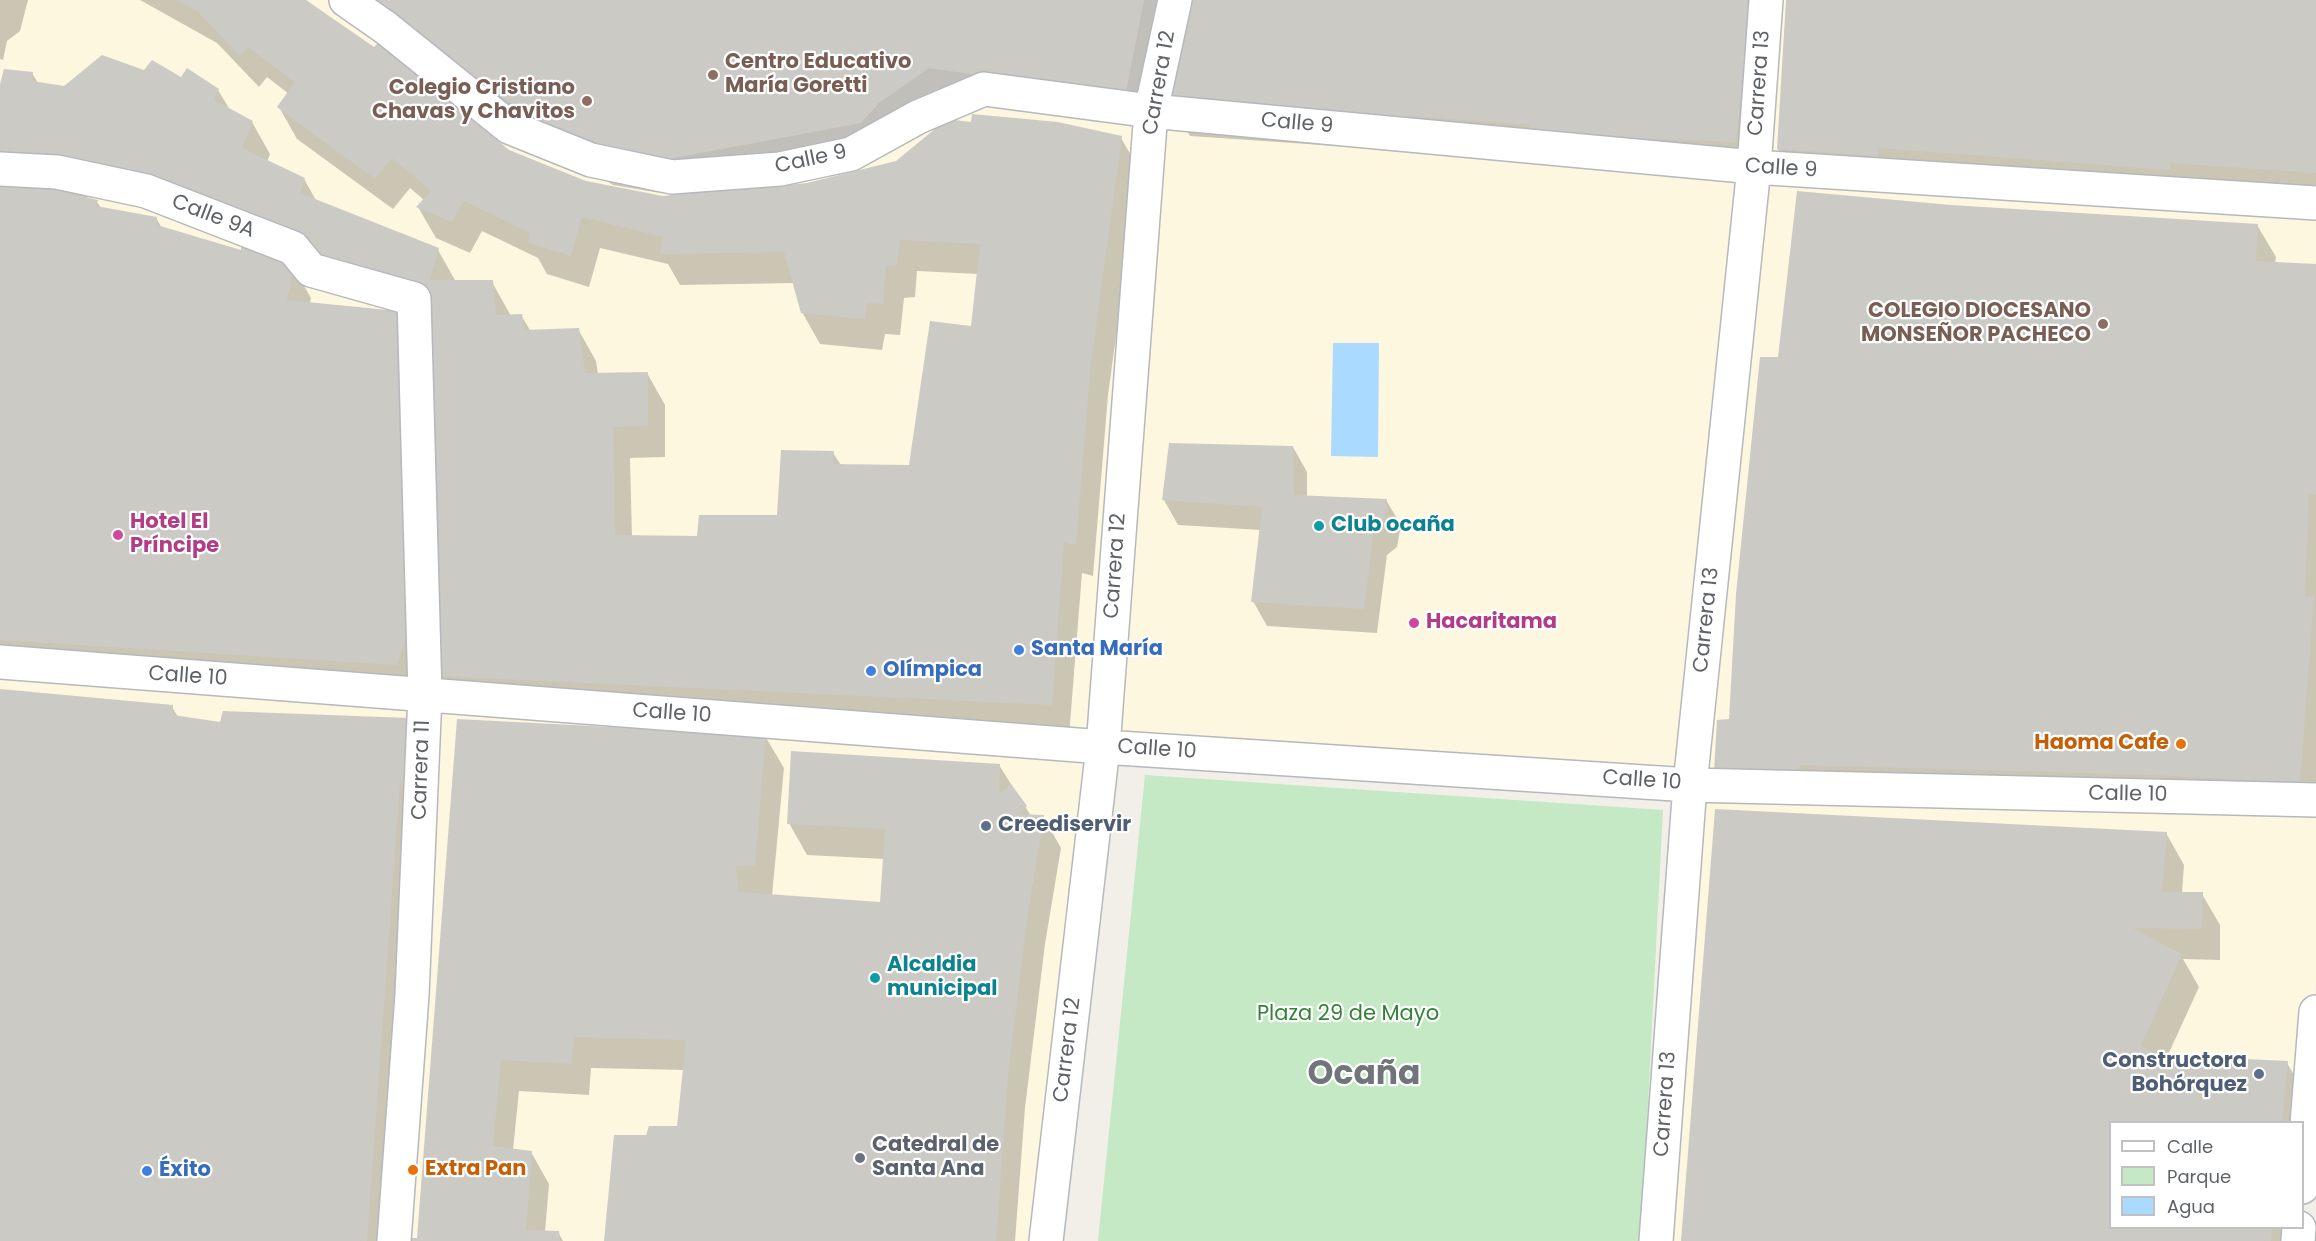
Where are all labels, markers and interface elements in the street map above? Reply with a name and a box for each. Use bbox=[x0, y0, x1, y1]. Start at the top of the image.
street label: Carrera 12 bbox=[1138, 29, 1182, 137]
street label: Carrera 13 bbox=[1744, 29, 1776, 137]
place label: Centro Educativo María Goretti bbox=[725, 50, 911, 100]
marker: Centro Educativo María Goretti bbox=[706, 68, 720, 82]
place label: Colegio Cristiano Chavas y Chavitos bbox=[372, 76, 575, 126]
marker: Colegio Cristiano Chavas y Chavitos bbox=[580, 94, 594, 108]
street label: Calle 9 bbox=[1260, 108, 1334, 140]
street label: Calle 9 bbox=[773, 140, 849, 180]
street label: Calle 9 bbox=[1744, 154, 1818, 184]
street label: Calle 9A bbox=[168, 190, 258, 244]
place label: COLEGIO DIOCESANO MONSEÑOR PACHECO bbox=[1861, 299, 2091, 349]
marker: COLEGIO DIOCESANO MONSEÑOR PACHECO bbox=[2096, 317, 2110, 331]
place label: Hotel El Príncipe bbox=[130, 510, 219, 560]
street label: Carrera 12 bbox=[1100, 512, 1132, 620]
place label: Club ocaña bbox=[1331, 513, 1455, 539]
marker: Club ocaña bbox=[1312, 519, 1326, 533]
marker: Hotel El Príncipe bbox=[111, 528, 125, 542]
street label: Carrera 13 bbox=[1689, 566, 1725, 674]
place label: Hacaritama bbox=[1426, 610, 1557, 636]
marker: Hacaritama bbox=[1407, 616, 1421, 630]
place label: Santa María bbox=[1031, 637, 1163, 663]
marker: Santa María bbox=[1012, 643, 1026, 657]
place label: Olímpica bbox=[883, 658, 982, 684]
street label: Calle 10 bbox=[148, 662, 228, 692]
marker: Olímpica bbox=[864, 664, 878, 678]
street label: Calle 10 bbox=[632, 699, 712, 729]
street label: Carrera 11 bbox=[408, 720, 436, 820]
place label: Haoma Cafe bbox=[2034, 731, 2169, 757]
street label: Calle 10 bbox=[1117, 735, 1197, 765]
marker: Haoma Cafe bbox=[2174, 737, 2188, 751]
street label: Calle 10 bbox=[1602, 766, 1682, 796]
street label: Calle 10 bbox=[2088, 782, 2168, 808]
place label: Creediservir bbox=[998, 813, 1131, 839]
marker: Creediservir bbox=[979, 819, 993, 833]
place label: Alcaldia municipal bbox=[887, 953, 997, 1003]
marker: Alcaldia municipal bbox=[868, 971, 882, 985]
street label: Carrera 12 bbox=[1049, 996, 1087, 1104]
park label: Plaza 29 de Mayo bbox=[1257, 1002, 1439, 1028]
place label: Constructora Bohórquez bbox=[2102, 1049, 2247, 1099]
street label: Carrera 13 bbox=[1650, 1050, 1682, 1158]
district label: Ocaña bbox=[1308, 1056, 1420, 1096]
marker: Constructora Bohórquez bbox=[2252, 1067, 2266, 1081]
legend bbox=[2109, 1121, 2304, 1229]
place label: Catedral de Santa Ana bbox=[872, 1133, 999, 1183]
text: Calle bbox=[2167, 1134, 2213, 1159]
marker: Catedral de Santa Ana bbox=[853, 1151, 867, 1165]
place label: Extra Pan bbox=[425, 1157, 526, 1183]
place label: Éxito bbox=[159, 1158, 211, 1184]
marker: Extra Pan bbox=[406, 1163, 420, 1177]
marker: Éxito bbox=[140, 1164, 154, 1178]
text: Parque bbox=[2167, 1164, 2231, 1189]
text: Agua bbox=[2167, 1194, 2215, 1219]

